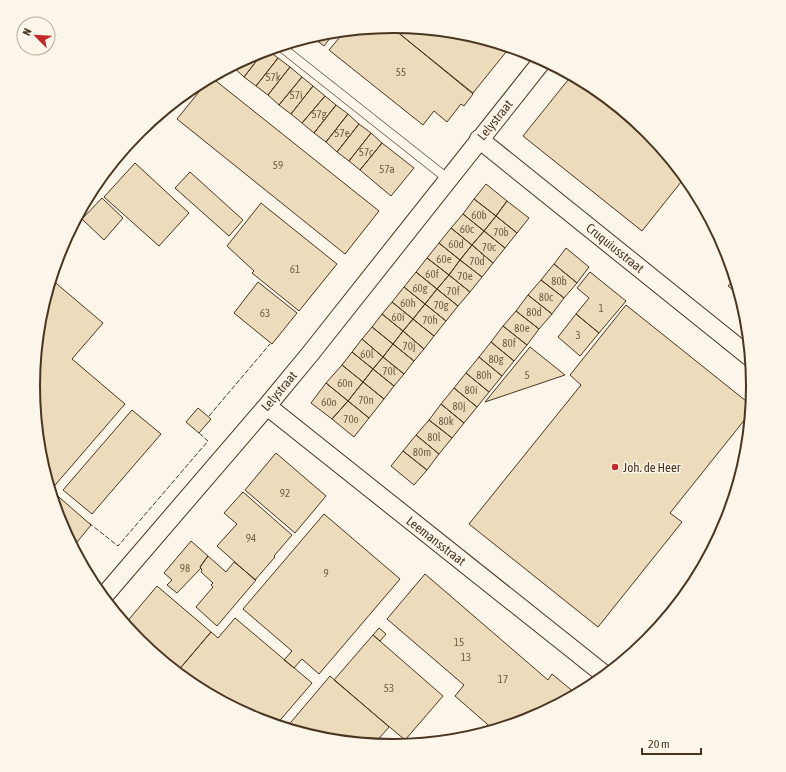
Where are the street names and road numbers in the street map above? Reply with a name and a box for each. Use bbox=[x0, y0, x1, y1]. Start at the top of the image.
street label: Lelystraat bbox=[474, 97, 516, 143]
street label: Cruquiusstraat bbox=[583, 220, 647, 276]
street label: Lelystraat bbox=[258, 368, 300, 414]
street label: Leemansstraat bbox=[403, 513, 469, 569]

